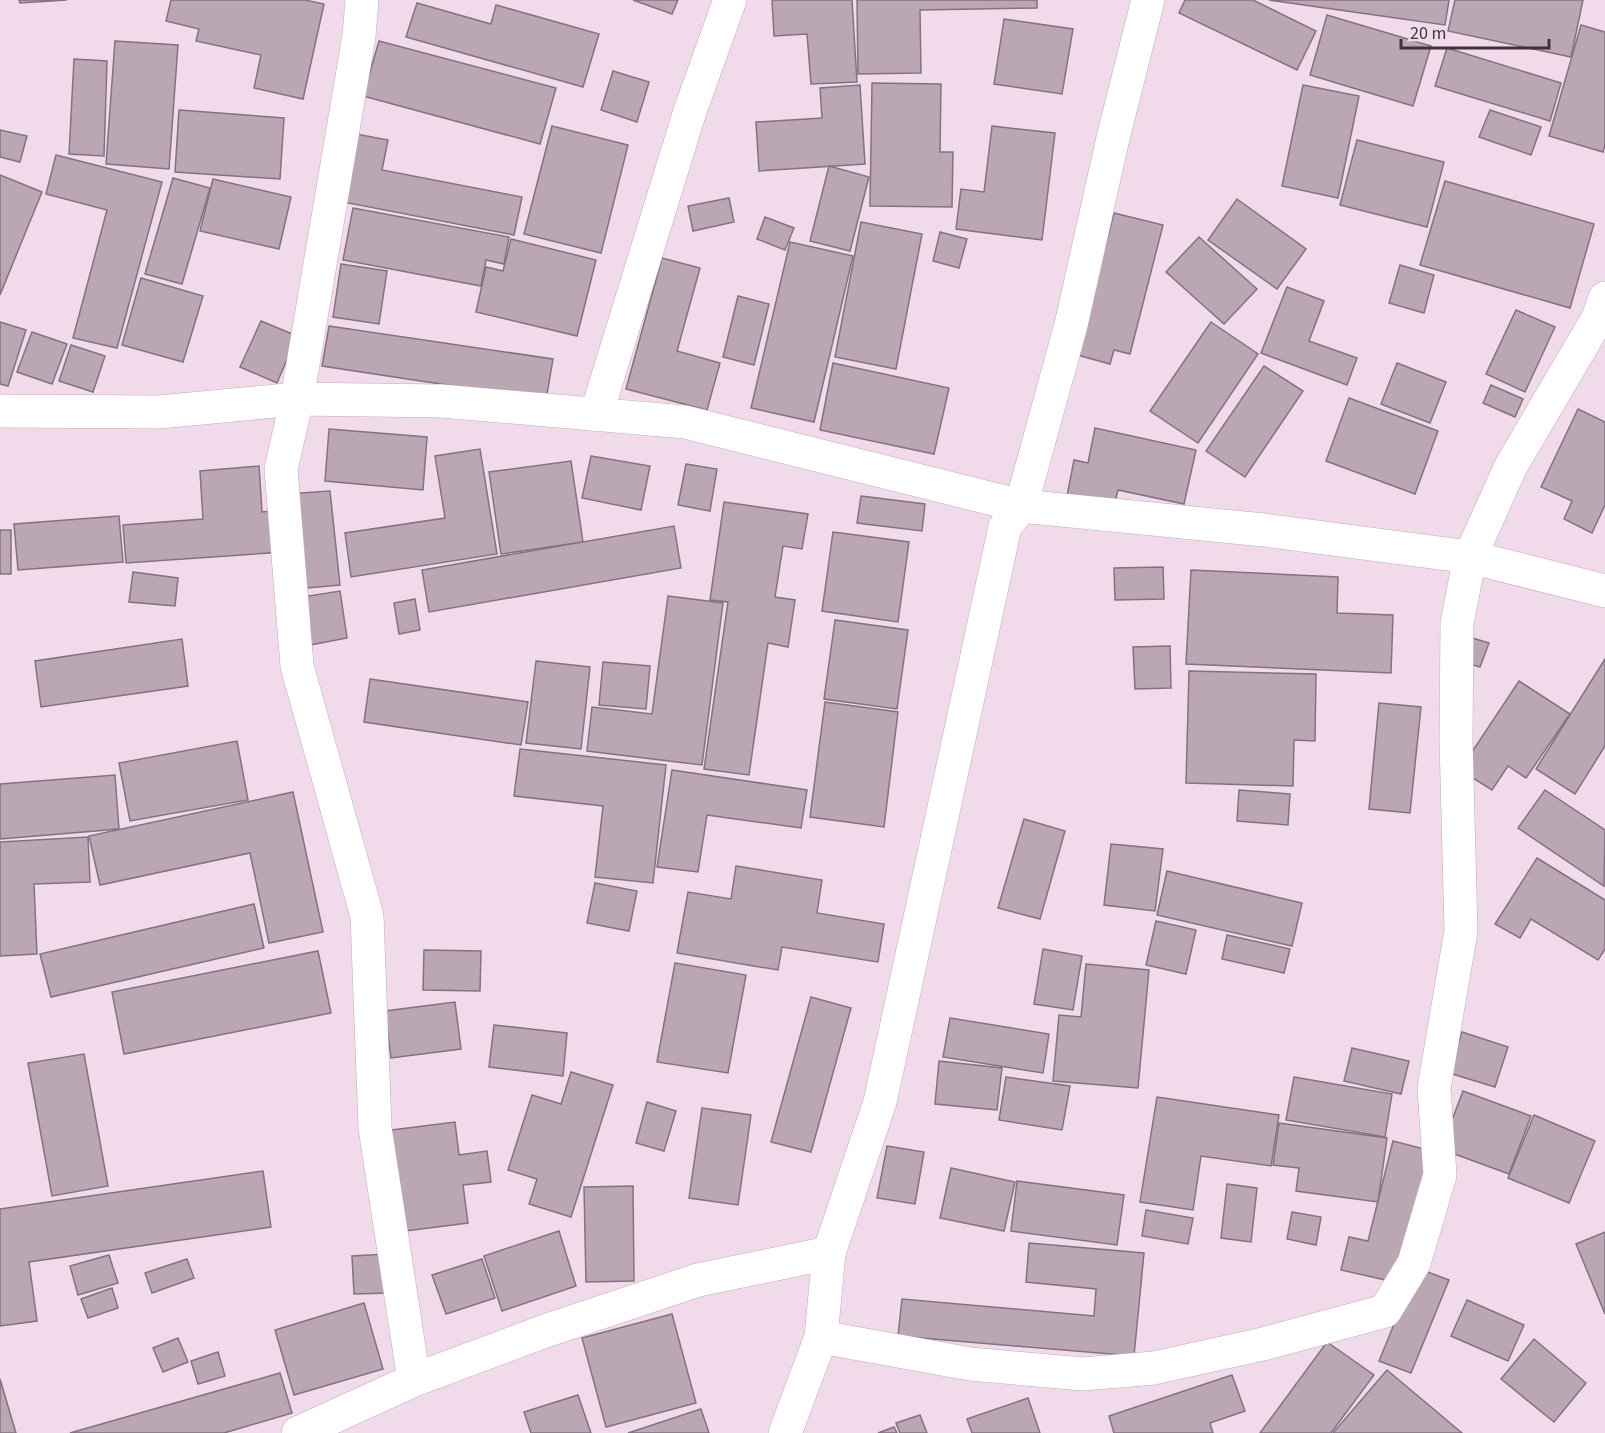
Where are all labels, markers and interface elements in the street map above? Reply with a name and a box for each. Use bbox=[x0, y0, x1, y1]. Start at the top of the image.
scale bar bbox=[1401, 12, 1550, 50]
text: 20 m bbox=[1410, 21, 1446, 46]

